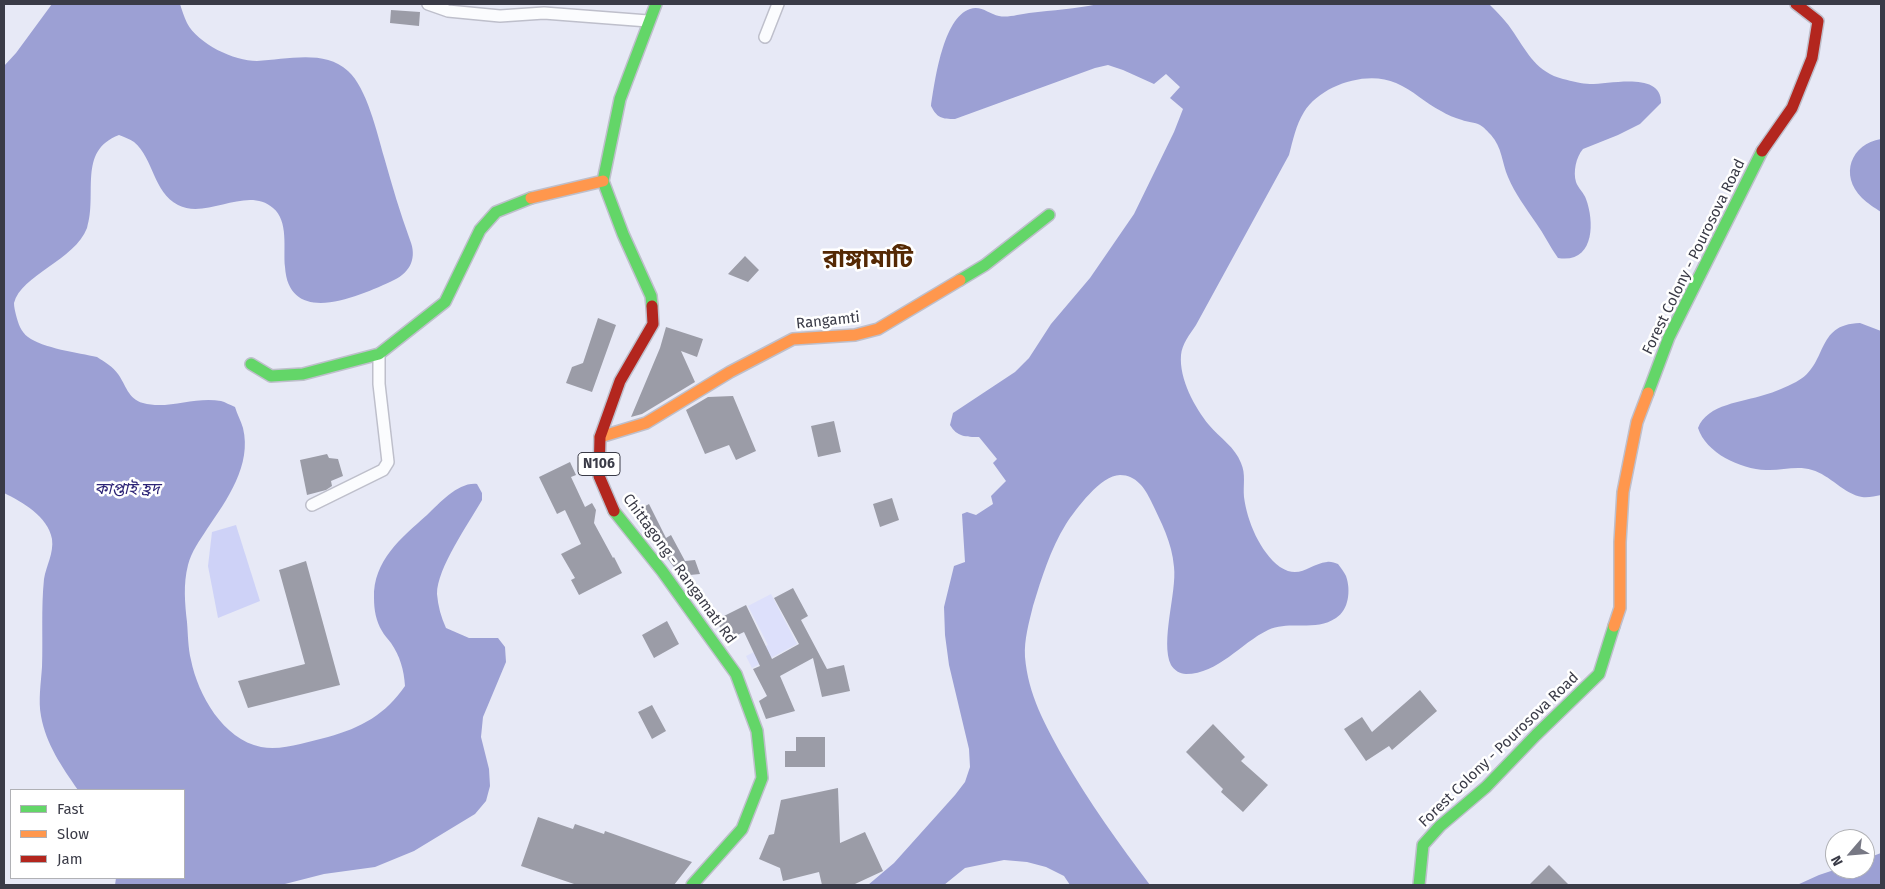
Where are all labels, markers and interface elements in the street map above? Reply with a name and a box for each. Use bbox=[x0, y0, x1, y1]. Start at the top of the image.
street label: Forest Colony - Pourosova Road bbox=[1639, 156, 1749, 358]
district label: রাঙ্গামাটি bbox=[823, 245, 913, 275]
street label: Rangamti bbox=[795, 309, 861, 333]
road number: N106 bbox=[578, 452, 620, 476]
water label: কাপ্তাই হ্রদ bbox=[94, 480, 160, 500]
street label: Chittagong - Rangamati Rd bbox=[619, 491, 739, 647]
street label: Forest Colony - Pourosova Road bbox=[1415, 669, 1583, 831]
legend bbox=[10, 789, 185, 879]
text: Fast bbox=[57, 800, 84, 818]
text: Slow bbox=[57, 825, 89, 843]
north arrow bbox=[1825, 829, 1875, 879]
text: Jam bbox=[57, 850, 83, 868]
text: N bbox=[1827, 853, 1847, 869]

